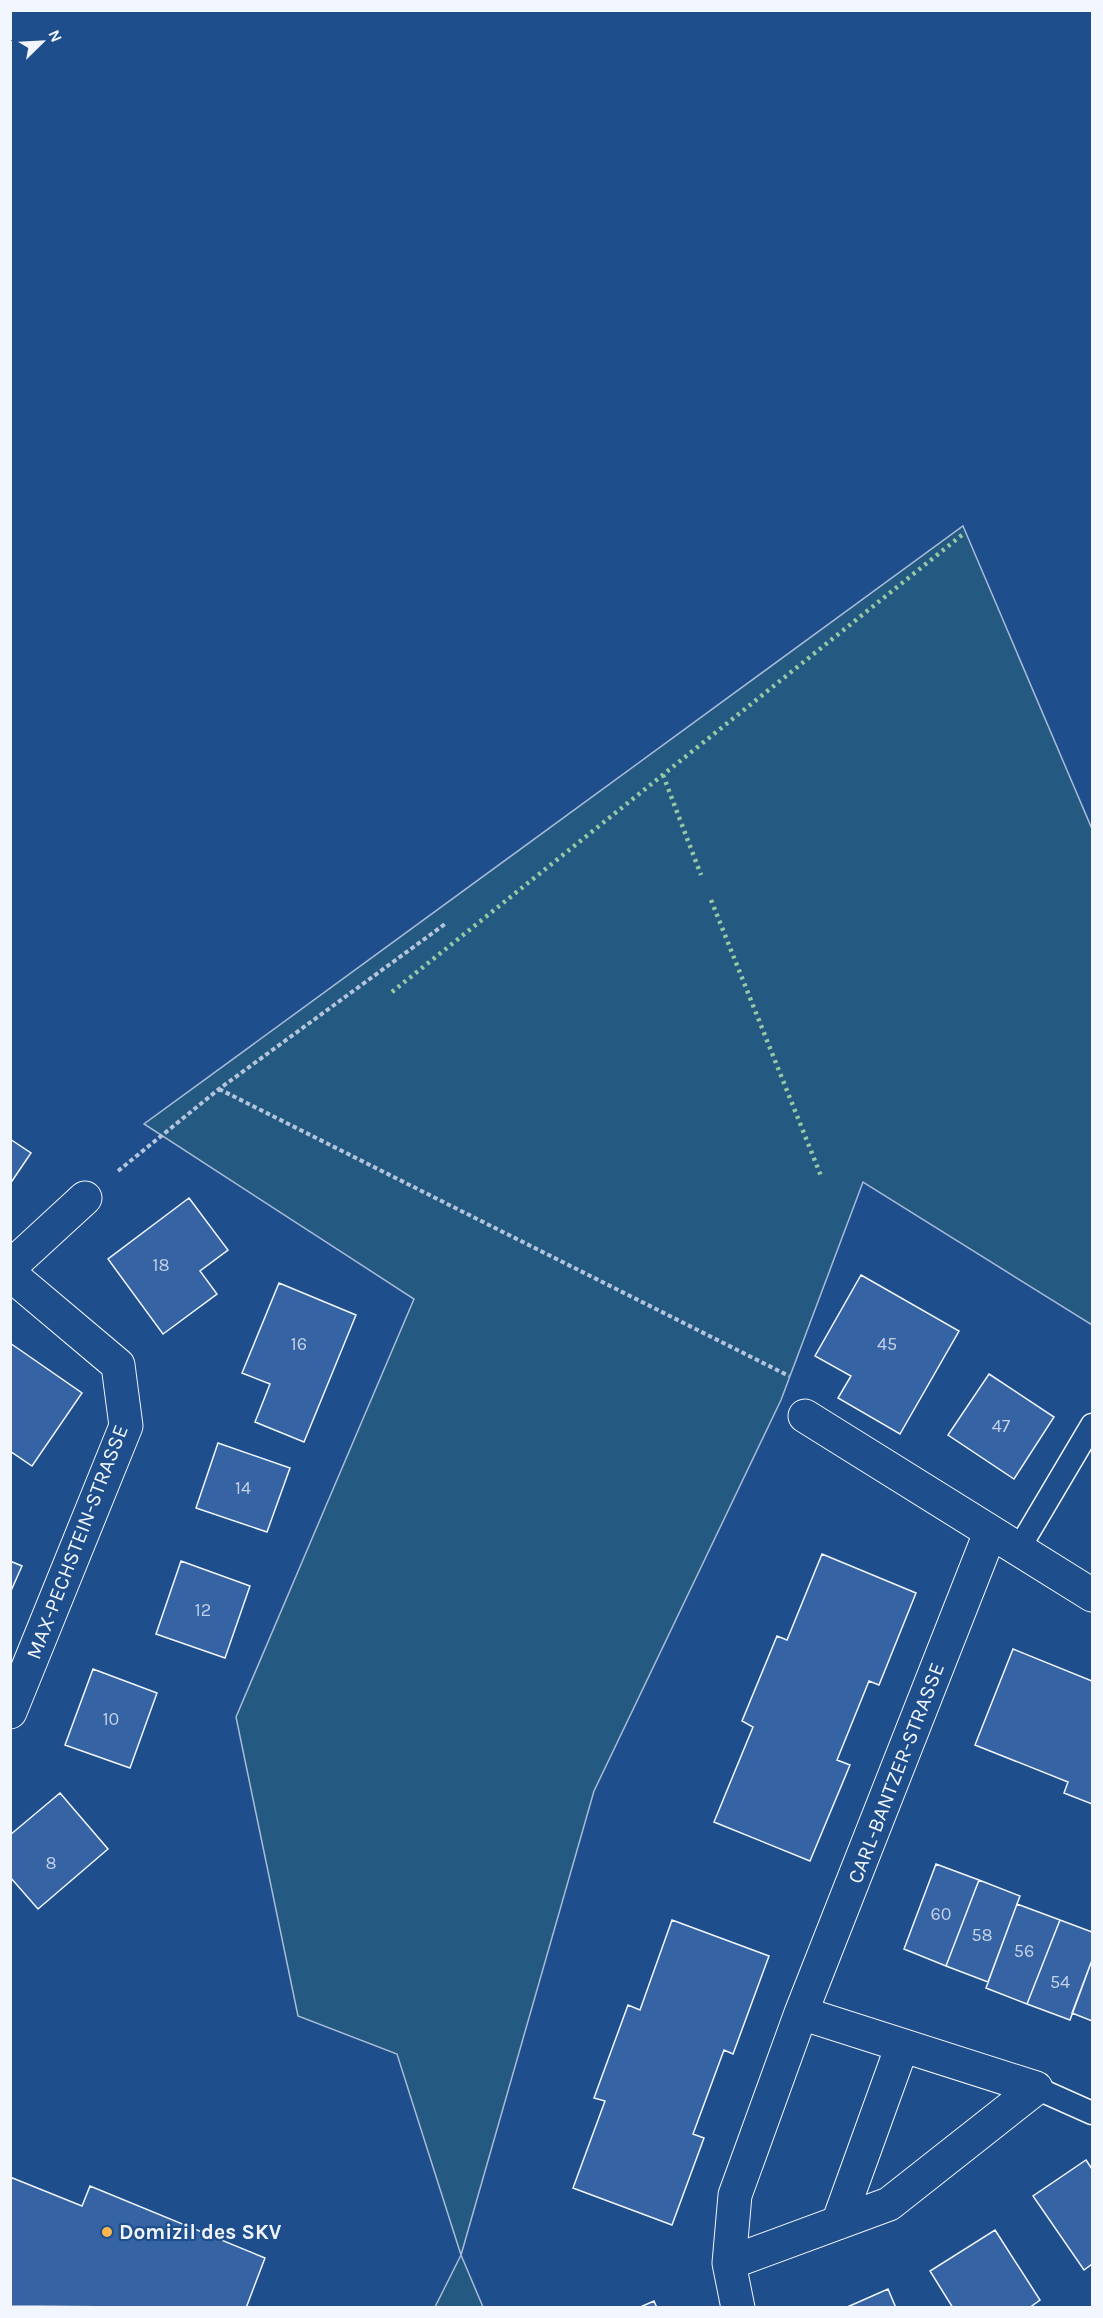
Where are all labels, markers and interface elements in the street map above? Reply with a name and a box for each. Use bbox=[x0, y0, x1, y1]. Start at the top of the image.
north arrow bbox=[12, 12, 72, 72]
text: N bbox=[44, 27, 66, 45]
house number: 18 bbox=[152, 1254, 170, 1276]
house number: 16 bbox=[291, 1333, 307, 1355]
house number: 45 bbox=[877, 1333, 897, 1355]
house number: 47 bbox=[992, 1415, 1011, 1437]
street label: MAX-PECHSTEIN-STRASSE bbox=[21, 1422, 133, 1662]
house number: 14 bbox=[235, 1477, 251, 1499]
house number: 12 bbox=[195, 1599, 211, 1621]
street label: CARL-BANTZER-STRASSE bbox=[843, 1659, 949, 1887]
house number: 10 bbox=[103, 1708, 119, 1730]
house number: 8 bbox=[45, 1852, 57, 1874]
house number: 60 bbox=[931, 1903, 952, 1925]
house number: 58 bbox=[971, 1924, 993, 1946]
house number: 56 bbox=[1014, 1940, 1034, 1962]
house number: 54 bbox=[1050, 1971, 1070, 1993]
place label: Domizil des SKV bbox=[119, 2220, 282, 2244]
marker: Domizil des SKV bbox=[100, 2225, 114, 2239]

